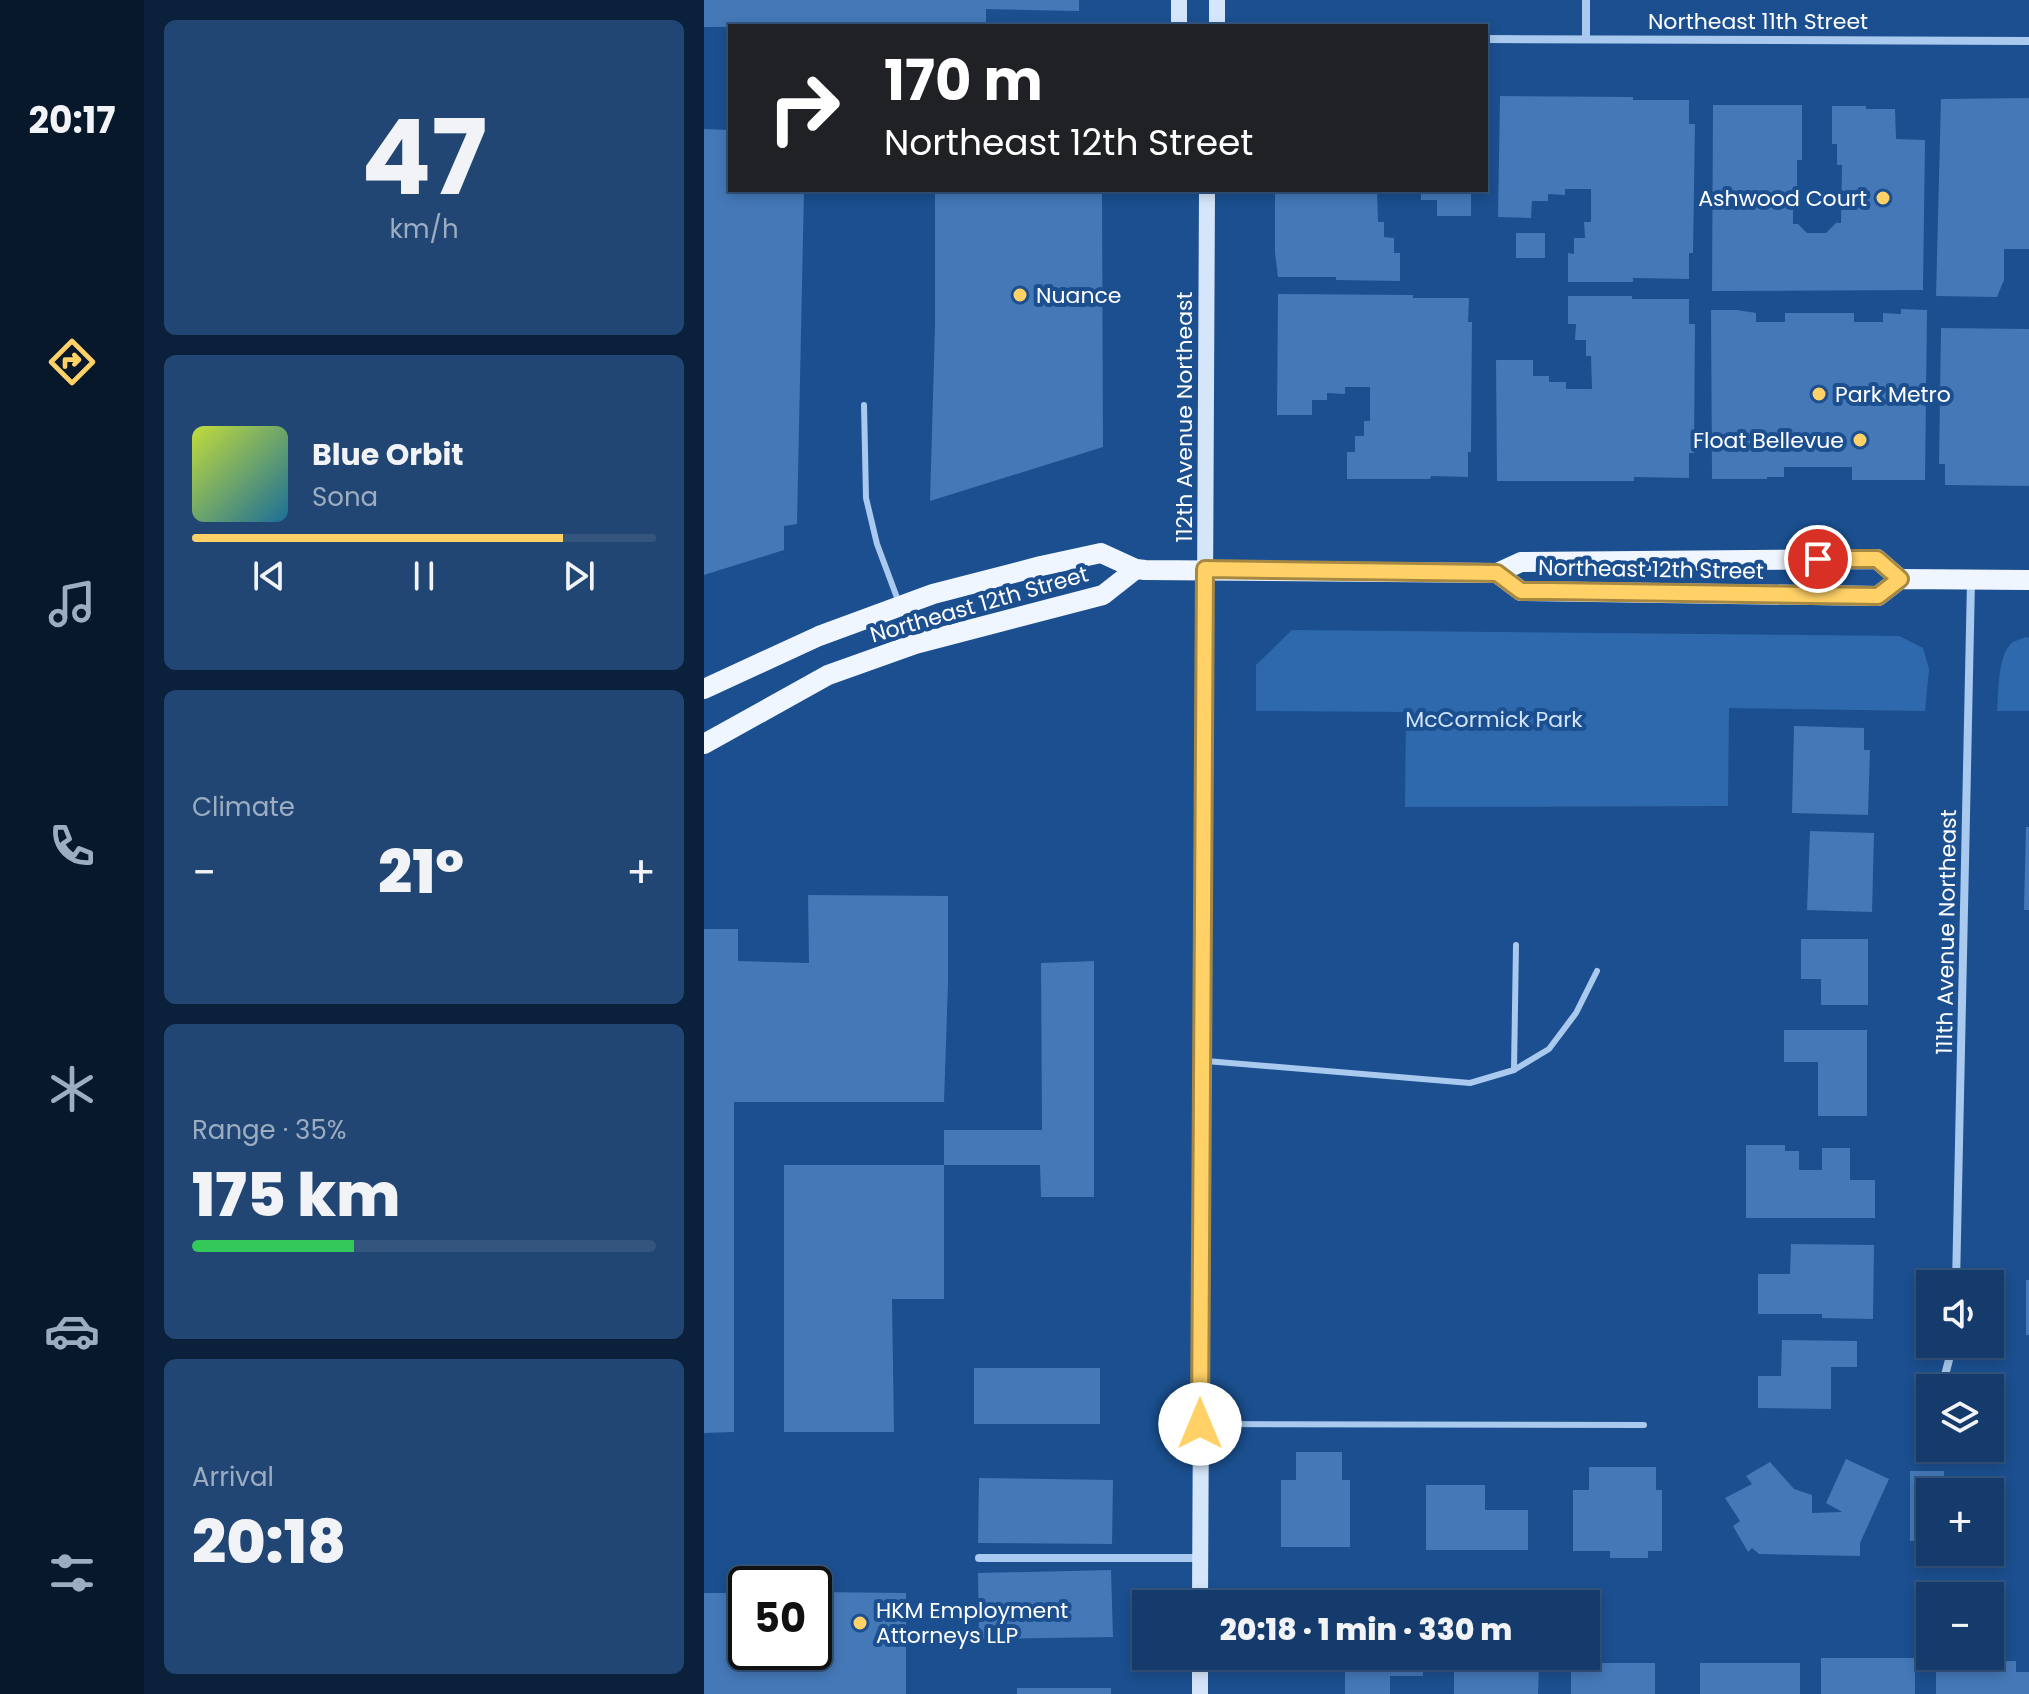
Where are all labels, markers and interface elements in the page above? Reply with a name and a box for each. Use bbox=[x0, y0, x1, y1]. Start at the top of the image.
street label: Northeast 11th Street bbox=[1648, 6, 1868, 37]
text: 170 m bbox=[884, 41, 1043, 120]
icon: right bbox=[752, 56, 856, 160]
text: 47 bbox=[361, 85, 487, 230]
text: 20:17 bbox=[28, 95, 116, 146]
text: Northeast 12th Street bbox=[884, 117, 1253, 168]
place label: Ashwood Court bbox=[1698, 183, 1867, 214]
marker: Ashwood Court bbox=[1874, 189, 1892, 207]
text: km/h bbox=[389, 211, 459, 247]
place label: Nuance bbox=[1036, 280, 1122, 311]
marker: Nuance bbox=[1011, 286, 1029, 304]
street label: 112th Avenue Northeast bbox=[1169, 291, 1200, 543]
icon: directions bbox=[44, 334, 100, 390]
place label: Park Metro bbox=[1835, 379, 1951, 410]
marker: Park Metro bbox=[1810, 385, 1828, 403]
place label: Float Bellevue bbox=[1693, 425, 1844, 456]
marker: Float Bellevue bbox=[1851, 431, 1869, 449]
text: Blue Orbit bbox=[312, 433, 464, 476]
text: Sona bbox=[312, 479, 378, 515]
pin bbox=[1784, 525, 1852, 593]
icon: arrive bbox=[1796, 537, 1840, 581]
street label: Northeast 12th Street bbox=[1538, 552, 1764, 587]
icon: previous bbox=[247, 554, 291, 598]
icon: pause bbox=[402, 554, 446, 598]
icon: next bbox=[557, 554, 601, 598]
street label: Northeast 12th Street bbox=[866, 558, 1092, 650]
icon: music bbox=[44, 576, 100, 632]
park label: McCormick Park bbox=[1405, 704, 1583, 735]
text: Climate bbox=[192, 789, 295, 825]
street label: 111th Avenue Northeast bbox=[1929, 809, 1964, 1055]
icon: phone bbox=[44, 818, 100, 874]
text: 21° bbox=[378, 830, 464, 914]
text: − bbox=[192, 842, 216, 903]
text: + bbox=[626, 842, 656, 903]
icon: climate bbox=[44, 1061, 100, 1117]
text: Range · 35% bbox=[192, 1112, 347, 1148]
text: 175 km bbox=[192, 1153, 400, 1237]
map controls bbox=[1916, 1270, 2004, 1670]
button: sound bbox=[1916, 1270, 2004, 1358]
icon: car bbox=[44, 1303, 100, 1359]
button: layers bbox=[1916, 1374, 2004, 1462]
position arrow bbox=[1158, 1382, 1242, 1466]
text: Arrival bbox=[192, 1459, 274, 1495]
button: + bbox=[1916, 1478, 2004, 1566]
text: 20:18 bbox=[192, 1500, 346, 1584]
icon: filters bbox=[44, 1545, 100, 1601]
speed limit sign: 50 bbox=[728, 1566, 832, 1670]
button: − bbox=[1916, 1582, 2004, 1670]
place label: HKM Employment Attorneys LLP bbox=[876, 1595, 1068, 1651]
text: 20:18 · 1 min · 330 m bbox=[1220, 1608, 1512, 1651]
marker: HKM Employment Attorneys LLP bbox=[851, 1614, 869, 1632]

